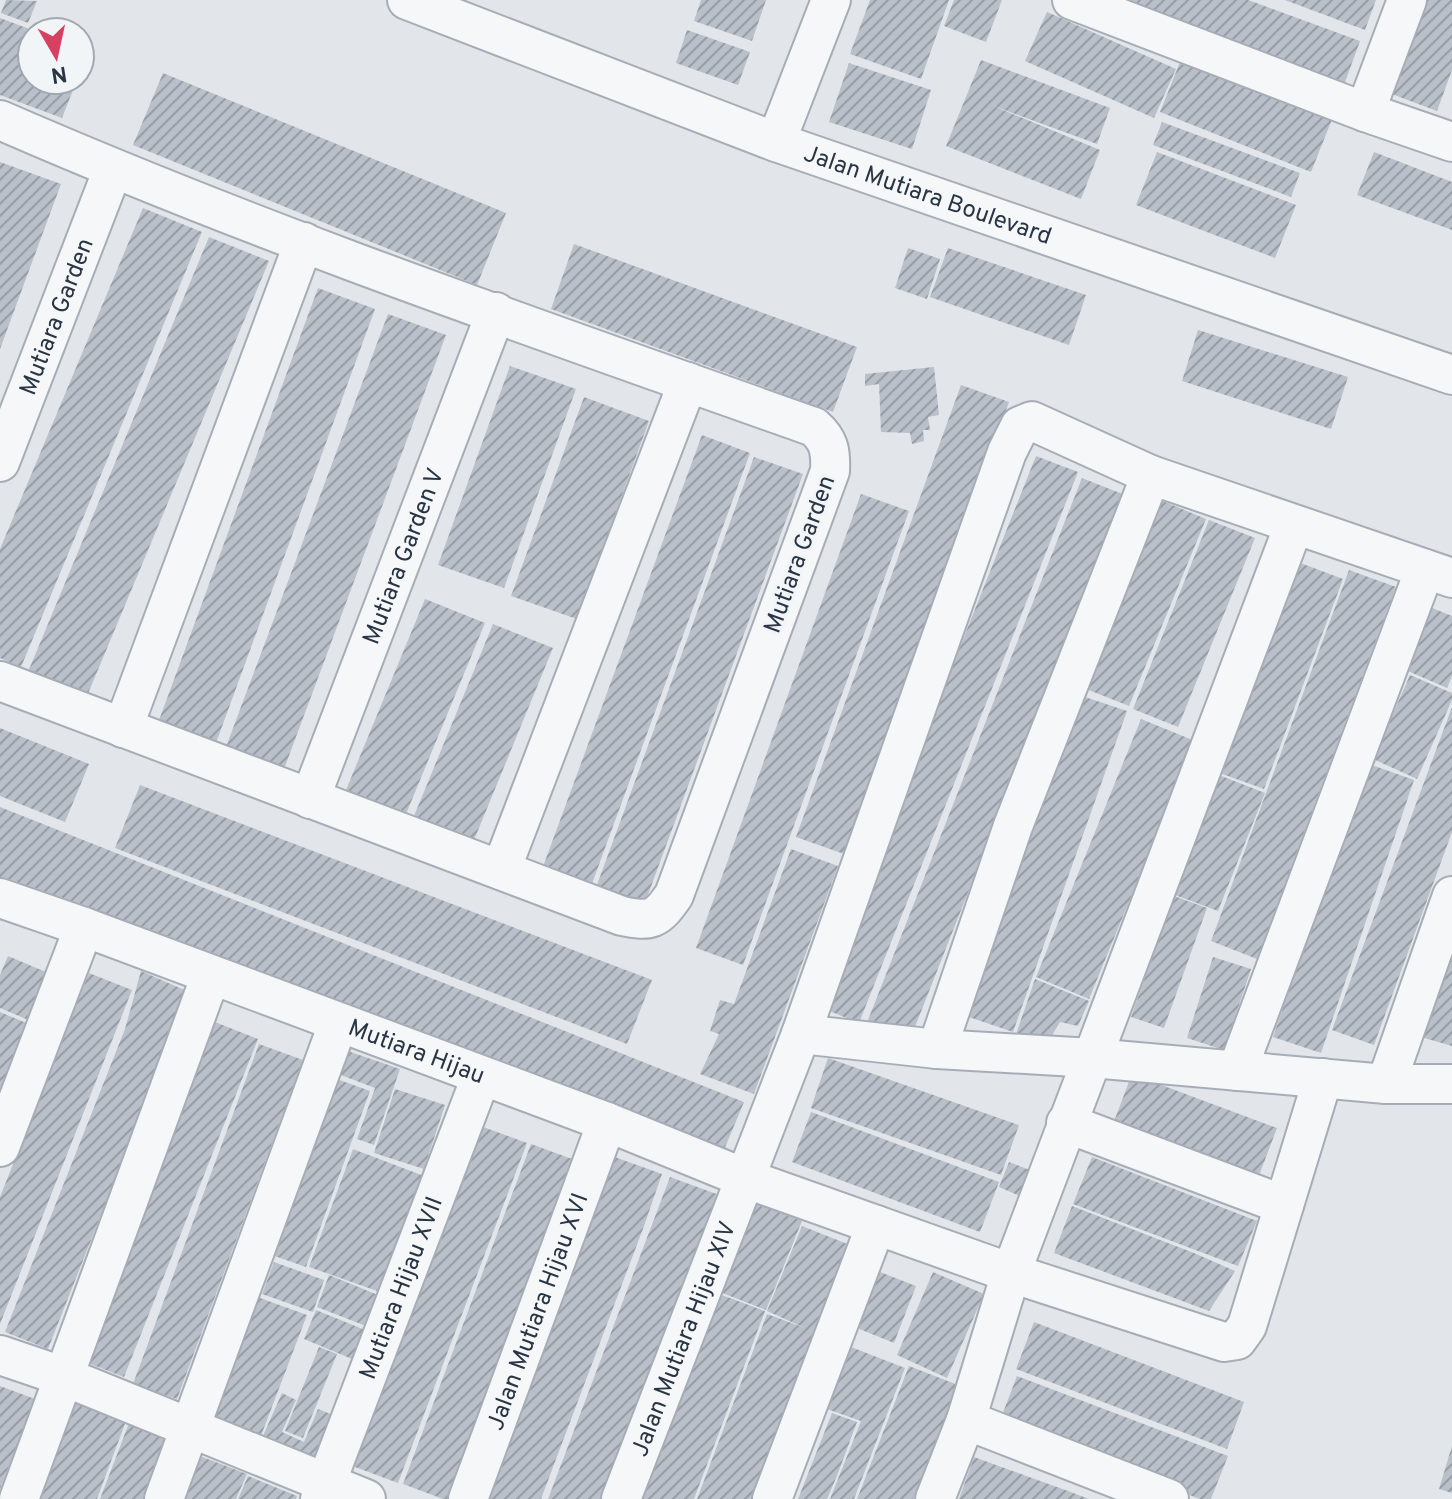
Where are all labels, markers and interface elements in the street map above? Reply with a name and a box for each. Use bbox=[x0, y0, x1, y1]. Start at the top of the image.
north arrow bbox=[16, 16, 96, 96]
text: N bbox=[49, 59, 69, 88]
street label: Jalan Mutiara Boulevard bbox=[799, 140, 1055, 253]
street label: Mutiara Garden bbox=[14, 234, 102, 400]
street label: Mutiara Garden V bbox=[357, 464, 452, 649]
street label: Mutiara Garden bbox=[758, 472, 843, 638]
street label: Mutiara Hijau bbox=[344, 1014, 489, 1092]
street label: Jalan Mutiara Hijau XVI bbox=[482, 1189, 596, 1435]
street label: Mutiara Hijau XVII bbox=[354, 1193, 451, 1384]
street label: Jalan Mutiara Hijau XIV bbox=[626, 1217, 744, 1461]

